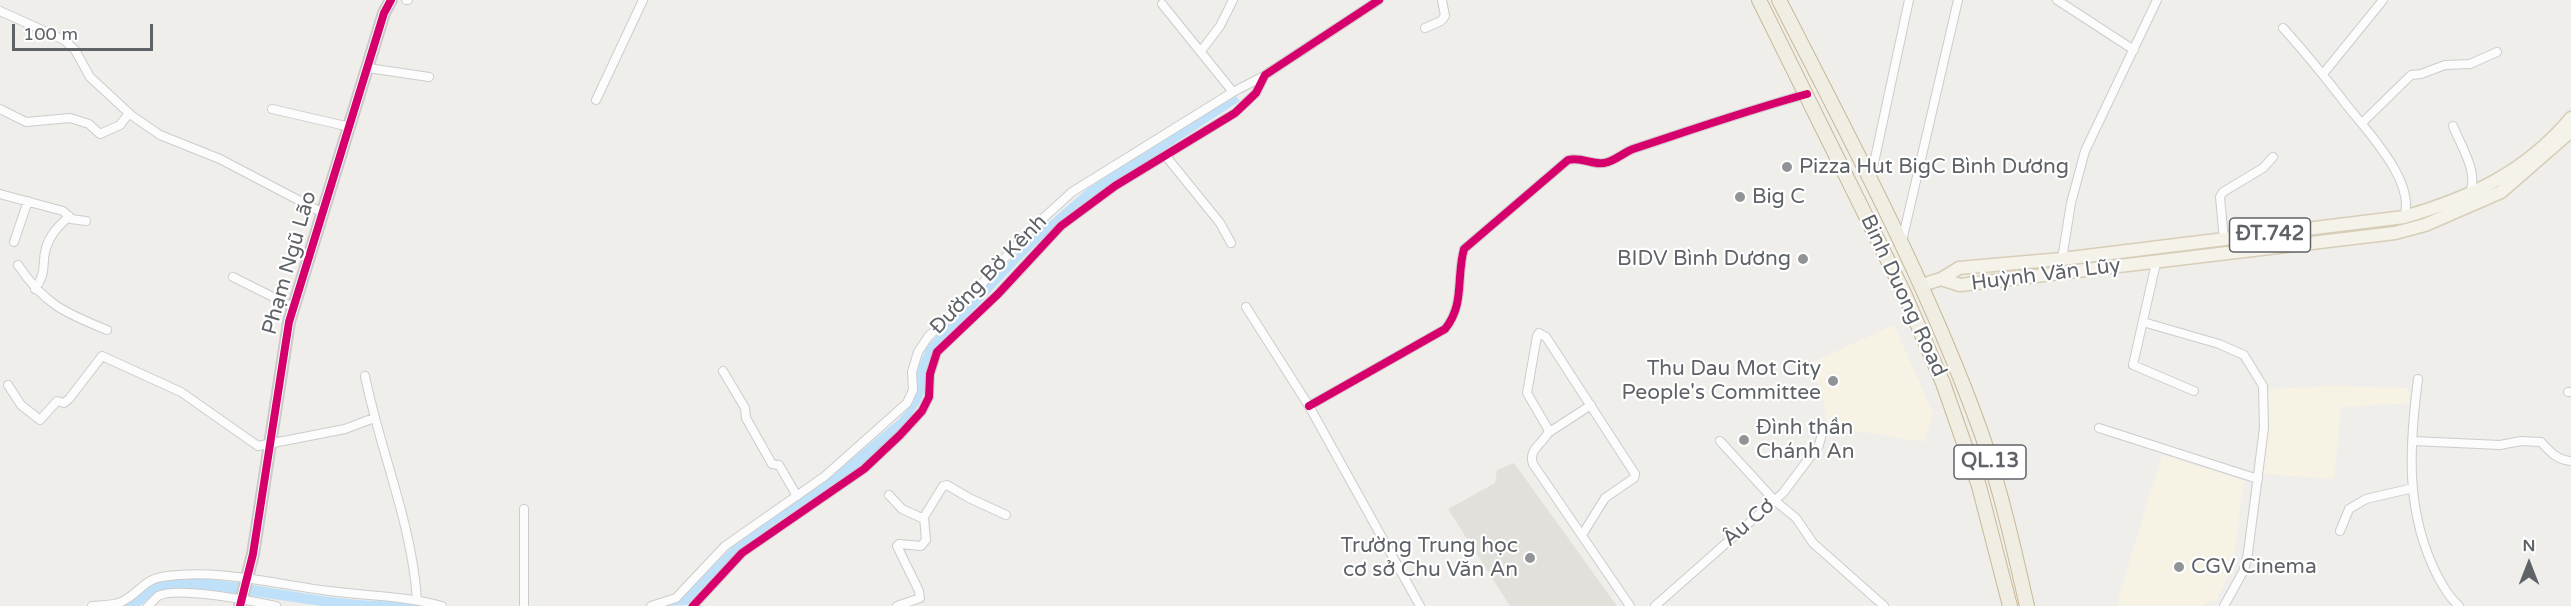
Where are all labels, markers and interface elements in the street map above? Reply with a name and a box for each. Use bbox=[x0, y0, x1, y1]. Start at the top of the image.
scale bar bbox=[15, 12, 156, 50]
text: 100 m bbox=[23, 23, 78, 45]
place label: Pizza Hut BigC Bình Dương bbox=[1799, 154, 2069, 180]
marker: Pizza Hut BigC Bình Dương bbox=[1780, 160, 1794, 174]
place label: Big C bbox=[1752, 184, 1805, 210]
street label: Phạm Ngũ Lão bbox=[257, 188, 323, 338]
marker: Big C bbox=[1733, 190, 1747, 204]
street label: Đường Bờ Kênh bbox=[925, 210, 1053, 340]
street label: Binh Duong Road bbox=[1854, 211, 1952, 381]
road number: ĐT.742 bbox=[2230, 218, 2310, 252]
place label: BIDV Bình Dương bbox=[1617, 246, 1791, 272]
marker: BIDV Bình Dương bbox=[1796, 252, 1810, 266]
street label: Huỳnh Văn Lũy bbox=[1970, 253, 2122, 297]
place label: Thu Dau Mot City People's Committee bbox=[1621, 356, 1821, 406]
marker: Thu Dau Mot City People's Committee bbox=[1826, 374, 1840, 388]
place label: Đình thần Chánh An bbox=[1756, 415, 1855, 465]
marker: Đình thần Chánh An bbox=[1737, 433, 1751, 447]
road number: QL.13 bbox=[1954, 445, 2026, 479]
street label: Âu Cơ bbox=[1718, 494, 1780, 552]
place label: Trường Trung học cơ sở Chu Văn An bbox=[1341, 533, 1518, 583]
north arrow bbox=[2499, 534, 2559, 594]
text: N bbox=[2523, 536, 2535, 556]
marker: Trường Trung học cơ sở Chu Văn An bbox=[1523, 551, 1537, 565]
place label: CGV Cinema bbox=[2191, 554, 2317, 580]
marker: CGV Cinema bbox=[2172, 560, 2186, 574]

